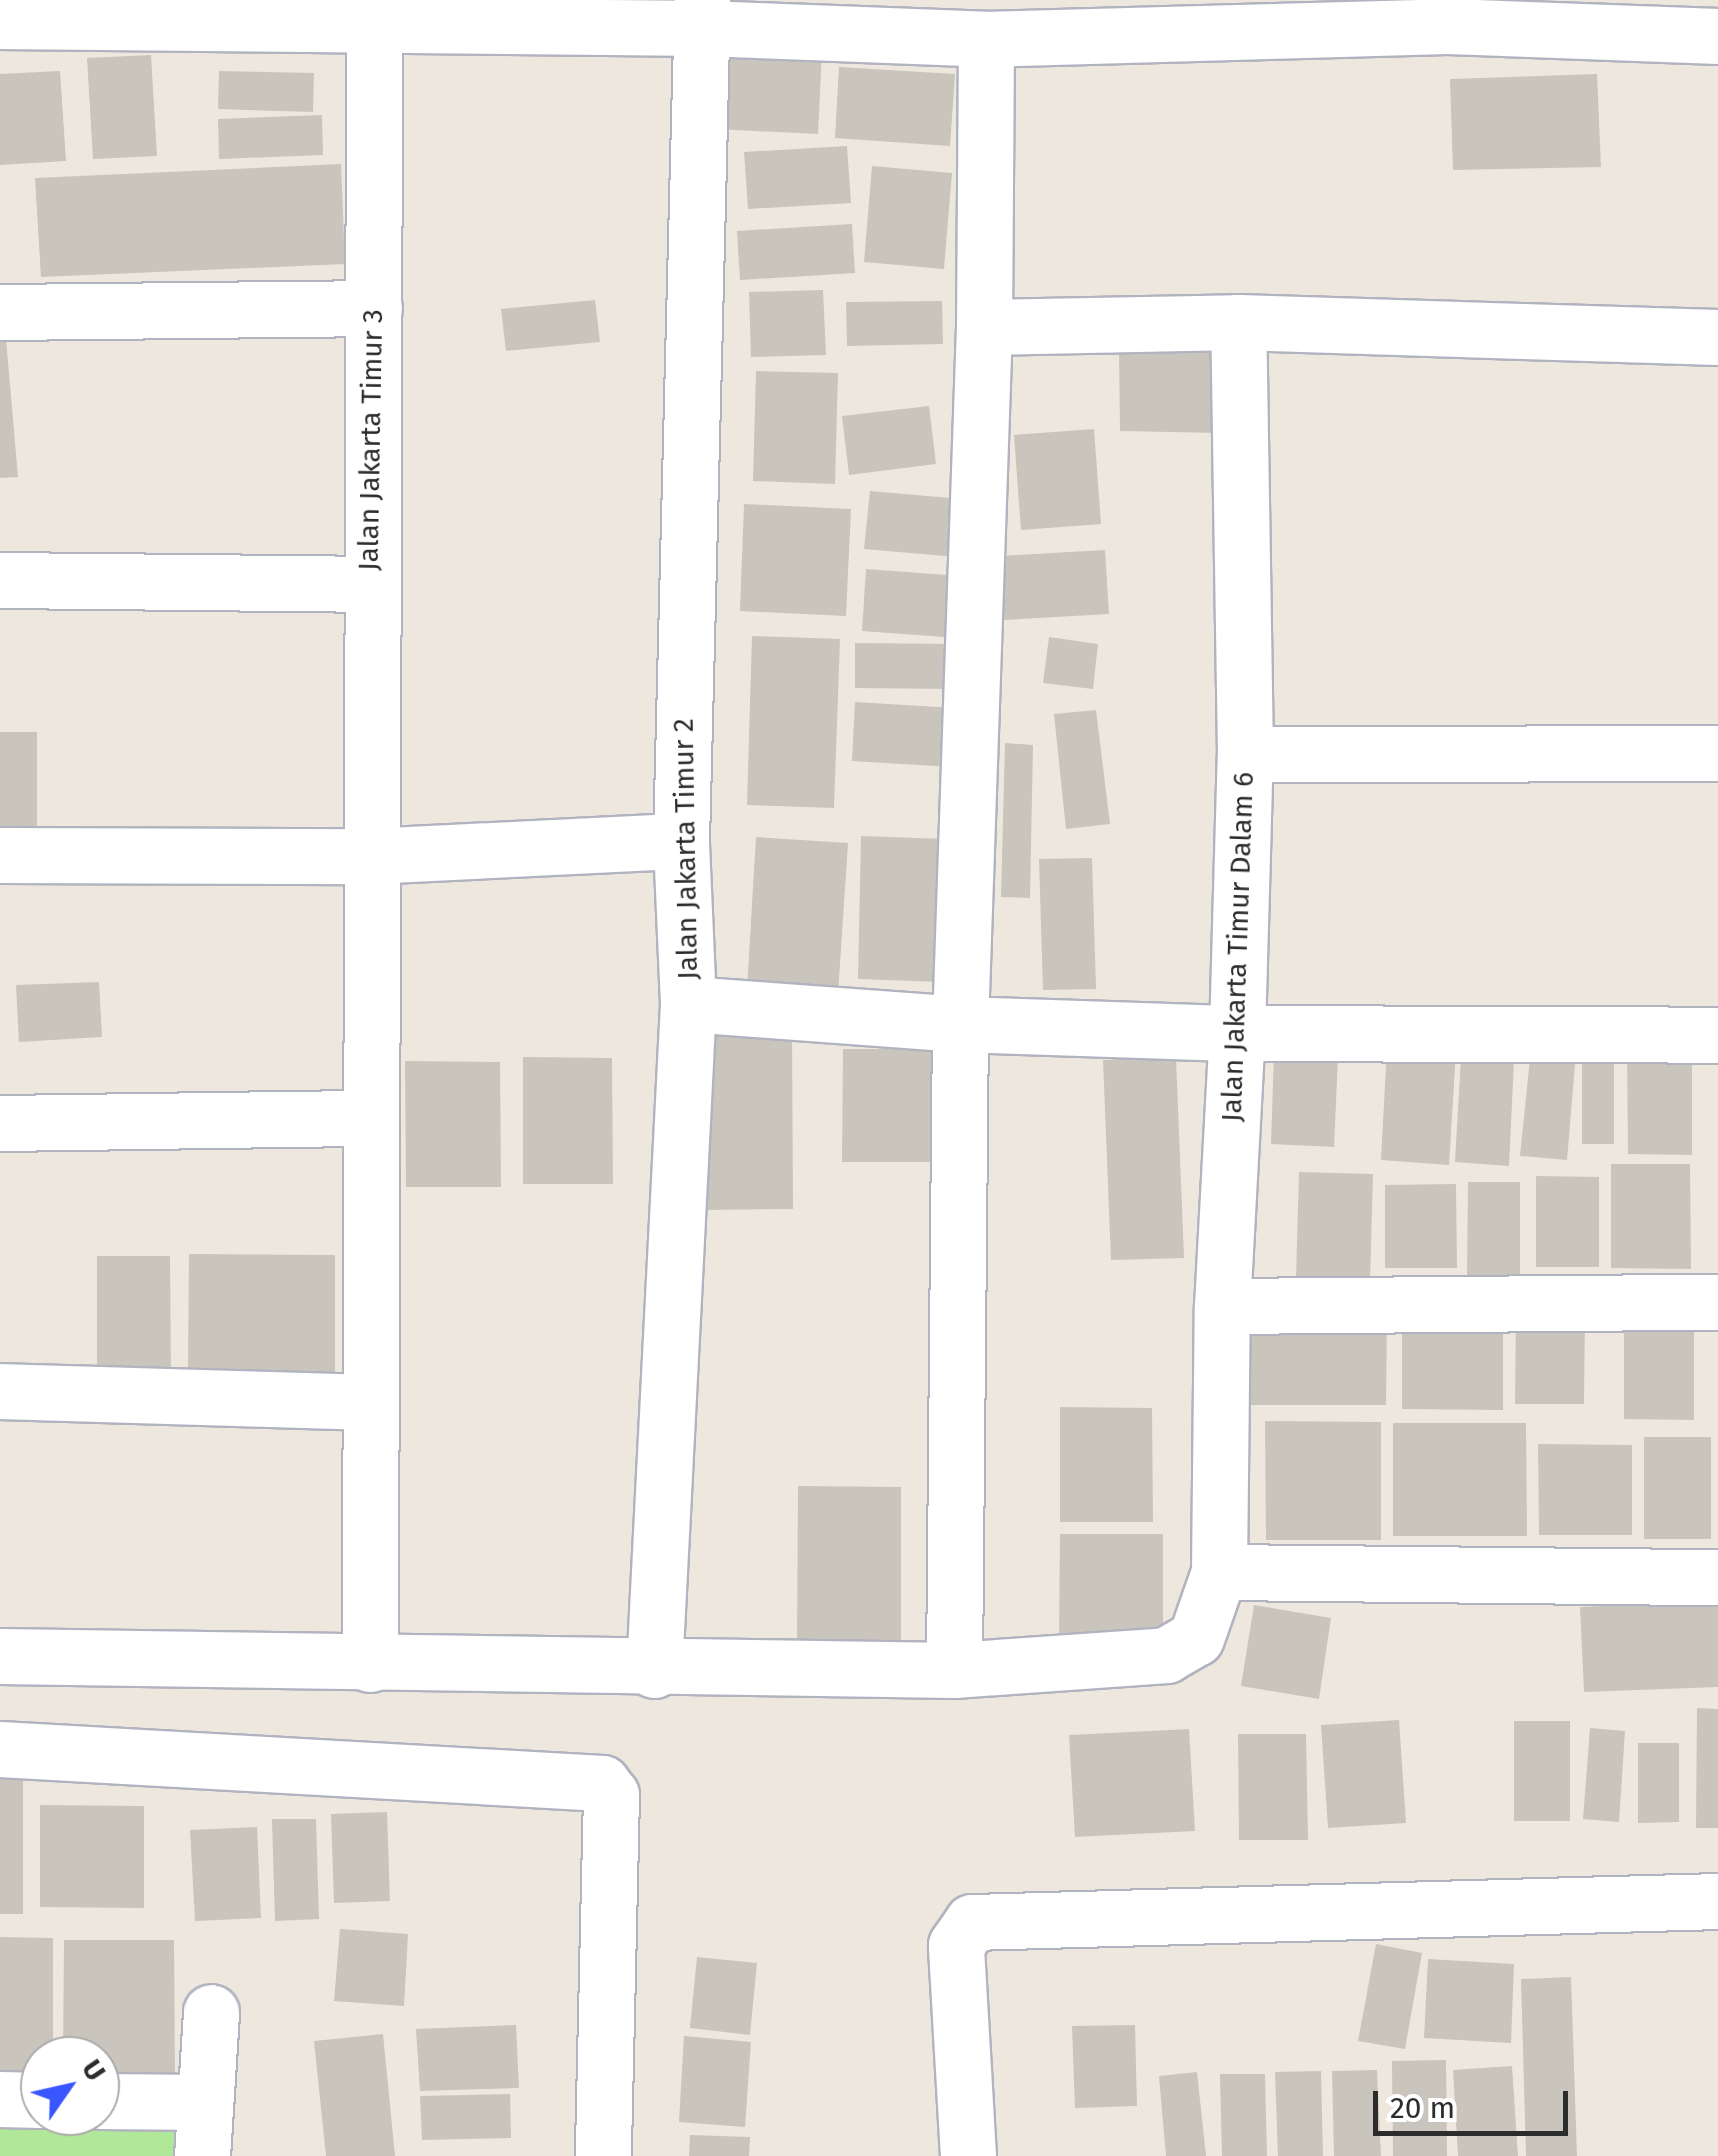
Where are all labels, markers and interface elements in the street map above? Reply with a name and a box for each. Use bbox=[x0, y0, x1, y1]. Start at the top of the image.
street label: Jalan Jakarta Timur 3 bbox=[352, 309, 390, 571]
street label: Jalan Jakarta Timur 2 bbox=[667, 718, 705, 980]
street label: Jalan Jakarta Timur Dalam 6 bbox=[1215, 771, 1261, 1123]
north arrow bbox=[20, 2036, 120, 2136]
text: U bbox=[75, 2053, 112, 2087]
scale bar bbox=[1378, 2071, 1573, 2133]
text: 20 m bbox=[1390, 2090, 1455, 2126]

